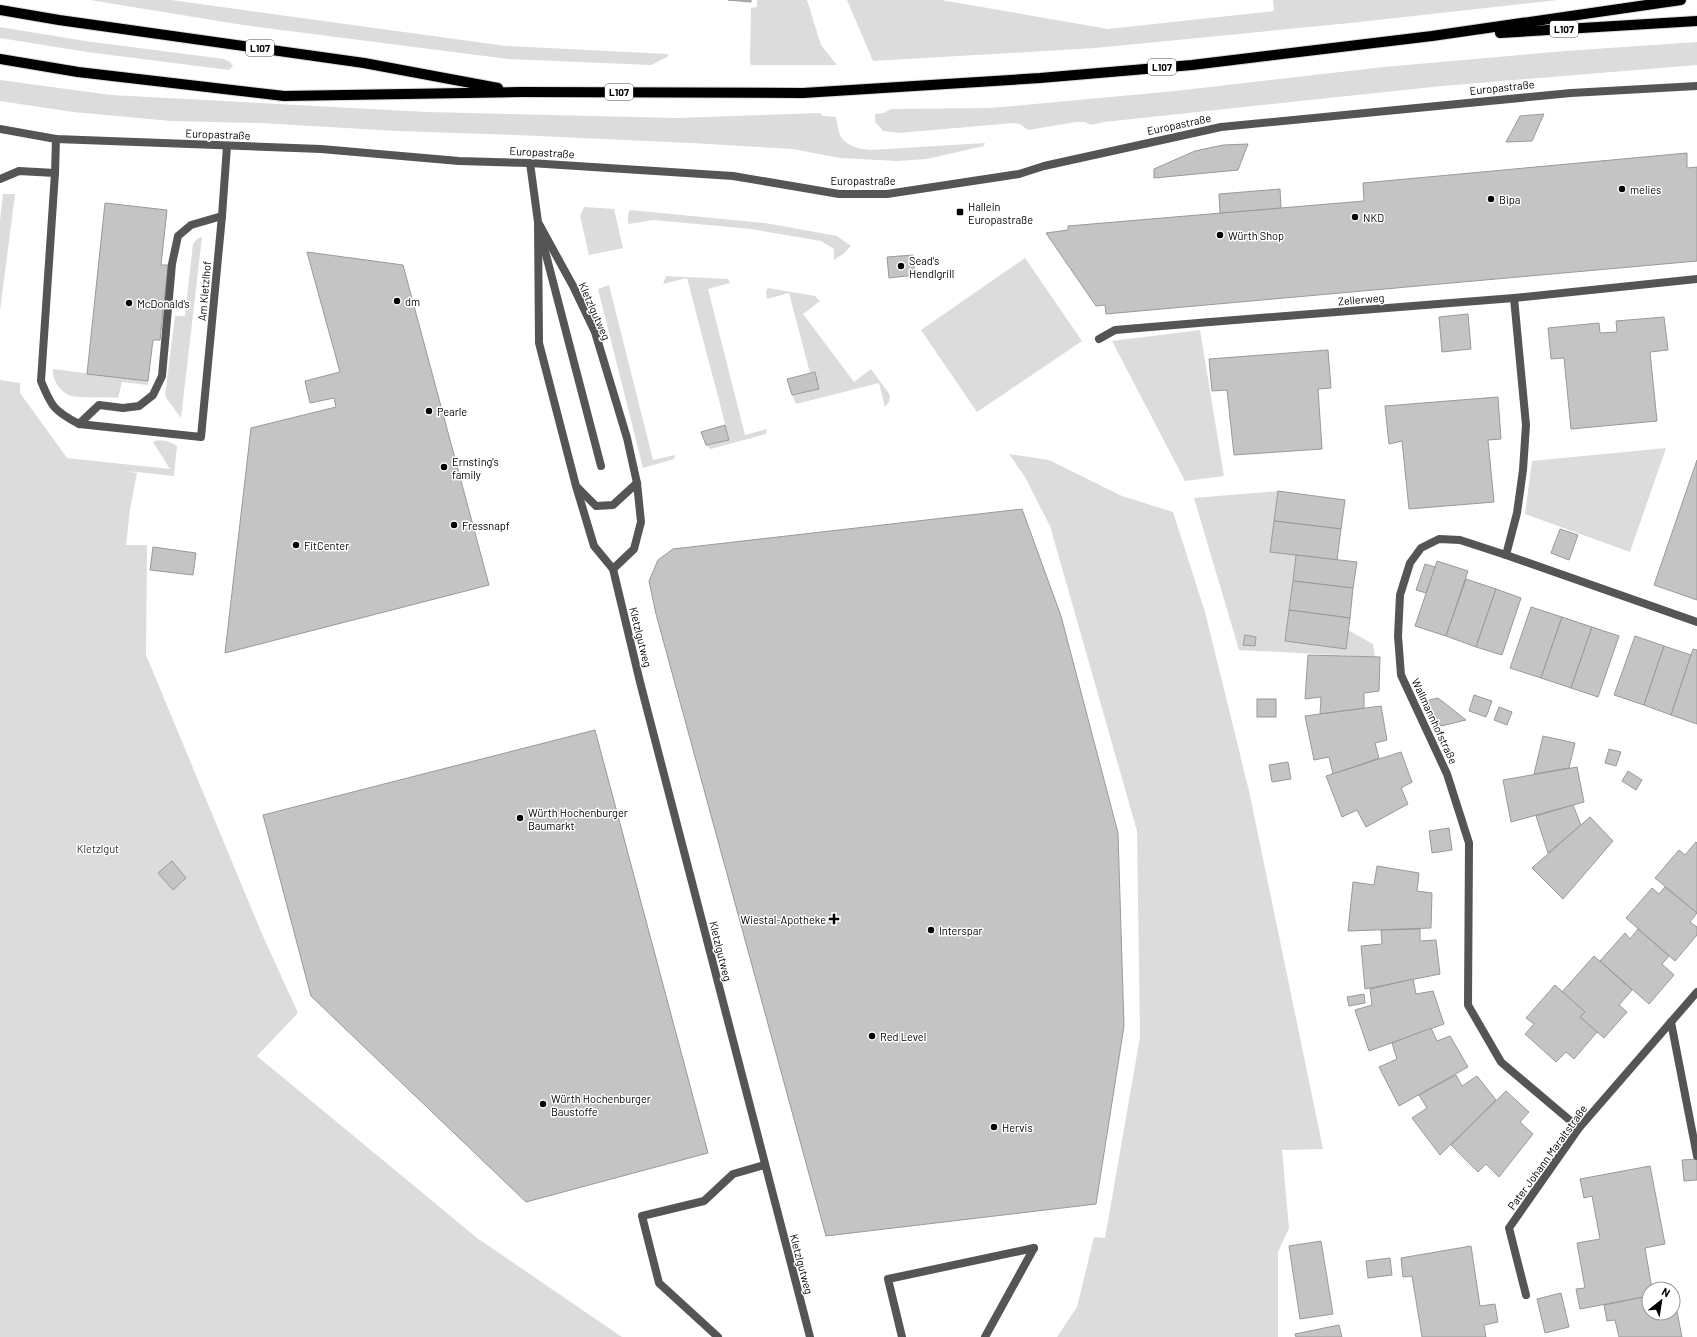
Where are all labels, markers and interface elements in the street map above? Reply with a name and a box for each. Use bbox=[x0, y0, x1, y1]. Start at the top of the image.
road number: L107 bbox=[1550, 21, 1578, 37]
road number: L107 bbox=[246, 40, 274, 56]
road number: L107 bbox=[1148, 59, 1176, 75]
street label: Europastraße bbox=[1469, 77, 1535, 97]
road number: L107 bbox=[605, 84, 633, 100]
street label: Europastraße bbox=[1146, 111, 1212, 137]
street label: Europastraße bbox=[185, 126, 251, 142]
street label: Europastraße bbox=[509, 144, 575, 160]
street label: Europastraße bbox=[830, 174, 896, 187]
place label: melies bbox=[1630, 183, 1661, 196]
marker: melies bbox=[1617, 184, 1627, 194]
place label: Bipa bbox=[1499, 193, 1520, 206]
marker: Bipa bbox=[1486, 194, 1496, 204]
place label: Hallein Europastraße bbox=[968, 200, 1033, 226]
marker: Hallein Europastraße bbox=[955, 207, 965, 217]
place label: NKD bbox=[1363, 211, 1384, 224]
marker: NKD bbox=[1350, 212, 1360, 222]
place label: Würth Shop bbox=[1228, 229, 1284, 242]
marker: Würth Shop bbox=[1215, 230, 1225, 240]
place label: Sead's Hendlgrill bbox=[909, 254, 954, 280]
street label: Am Kletzlhof bbox=[195, 260, 213, 322]
marker: Sead's Hendlgrill bbox=[896, 261, 906, 271]
street label: Kletzlgutweg bbox=[577, 280, 614, 342]
street label: Zellerweg bbox=[1337, 290, 1385, 308]
place label: dm bbox=[405, 295, 420, 308]
marker: dm bbox=[392, 296, 402, 306]
place label: McDonald's bbox=[137, 297, 190, 310]
marker: McDonald's bbox=[124, 298, 134, 308]
place label: Pearle bbox=[437, 405, 467, 418]
marker: Pearle bbox=[424, 406, 434, 416]
place label: Ernsting's family bbox=[452, 455, 499, 481]
marker: Ernsting's family bbox=[439, 462, 449, 472]
place label: Fressnapf bbox=[462, 519, 510, 532]
marker: Fressnapf bbox=[449, 520, 459, 530]
place label: FitCenter bbox=[304, 539, 349, 552]
marker: FitCenter bbox=[291, 540, 301, 550]
street label: Kletzlgutweg bbox=[627, 605, 655, 669]
street label: Wallmannhofstraße bbox=[1410, 676, 1461, 766]
place label: Würth Hochenburger Baumarkt bbox=[528, 806, 628, 832]
marker: Würth Hochenburger Baumarkt bbox=[515, 813, 525, 823]
park label: Kletzlgut bbox=[77, 842, 119, 855]
place label: Wiestal-Apotheke bbox=[741, 913, 826, 926]
marker: Wiestal-Apotheke bbox=[829, 914, 839, 924]
street label: Kletzlgutweg bbox=[707, 919, 735, 983]
place label: Interspar bbox=[939, 924, 982, 937]
marker: Interspar bbox=[926, 925, 936, 935]
place label: Red Level bbox=[880, 1030, 926, 1043]
marker: Red Level bbox=[867, 1031, 877, 1041]
place label: Würth Hochenburger Baustoffe bbox=[551, 1092, 651, 1118]
marker: Würth Hochenburger Baustoffe bbox=[538, 1099, 548, 1109]
street label: Pater Johann Maraltstraße bbox=[1505, 1102, 1589, 1212]
place label: Hervis bbox=[1002, 1121, 1033, 1134]
marker: Hervis bbox=[989, 1122, 999, 1132]
street label: Kletzlgutweg bbox=[788, 1232, 816, 1296]
north arrow bbox=[1641, 1281, 1681, 1321]
text: N bbox=[1660, 1284, 1673, 1299]

